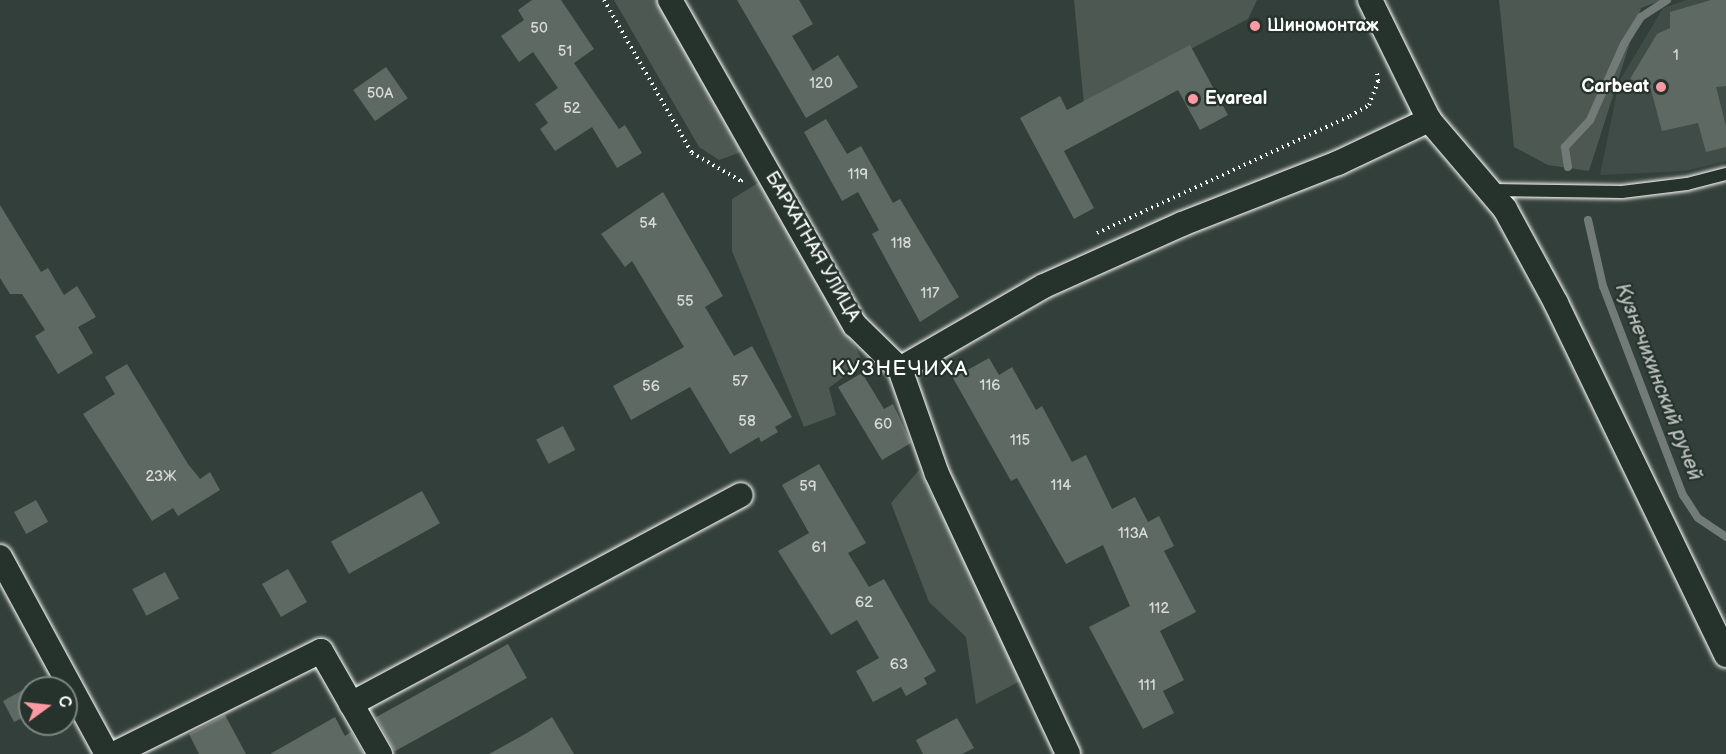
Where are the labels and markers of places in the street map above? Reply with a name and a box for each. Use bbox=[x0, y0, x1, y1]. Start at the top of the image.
place label: Шиномонтаж bbox=[1267, 15, 1379, 37]
marker: Шиномонтаж bbox=[1248, 19, 1262, 33]
place label: Carbeat bbox=[1581, 76, 1649, 98]
marker: Carbeat bbox=[1654, 80, 1668, 94]
place label: Evareal bbox=[1205, 88, 1267, 110]
marker: Evareal bbox=[1186, 92, 1200, 106]

